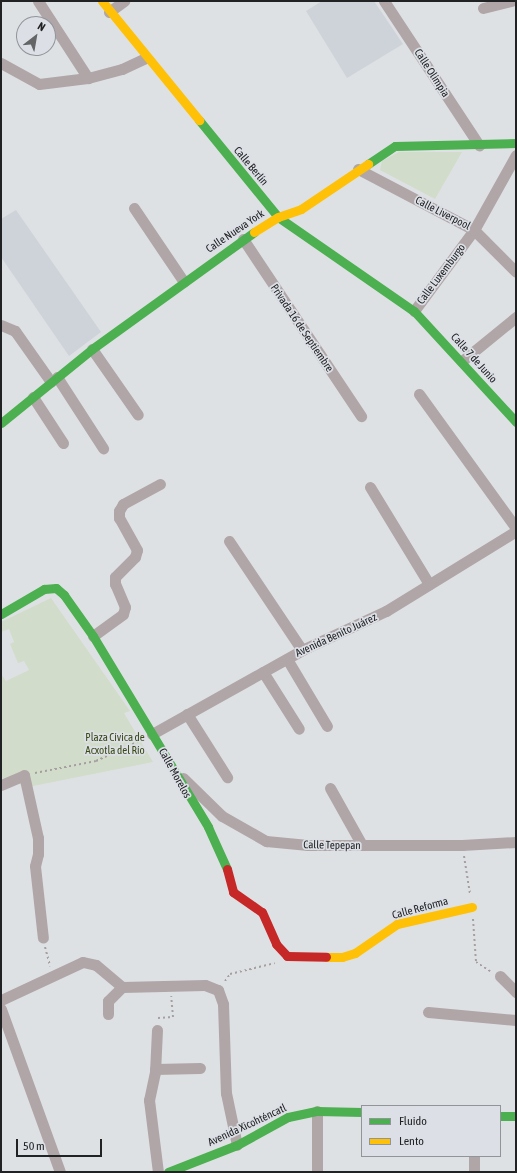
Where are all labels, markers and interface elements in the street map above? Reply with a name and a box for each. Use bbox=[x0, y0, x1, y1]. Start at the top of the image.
north arrow bbox=[16, 16, 56, 56]
text: N bbox=[36, 20, 48, 33]
street label: Calle Olimpia bbox=[412, 46, 452, 100]
street label: Calle Berlín bbox=[231, 144, 271, 188]
street label: Calle Liverpool bbox=[413, 193, 473, 233]
street label: Calle Nueva York bbox=[203, 207, 267, 255]
street label: Calle Luxemburgo bbox=[414, 241, 468, 307]
street label: Privada 16 de Septiembre bbox=[268, 282, 336, 374]
street label: Calle 7 de Junio bbox=[448, 330, 500, 386]
street label: Avenida Benito Juárez bbox=[293, 610, 379, 660]
park label: Plaza Cívica de Acxotla del Río bbox=[85, 731, 145, 757]
street label: Calle Morelos bbox=[156, 746, 194, 800]
street label: Calle Tepepan bbox=[303, 838, 361, 852]
street label: Calle Reforma bbox=[391, 894, 449, 922]
street label: Avenida Xicohténcatl bbox=[206, 1101, 288, 1149]
legend bbox=[361, 1105, 501, 1157]
text: Fluido bbox=[399, 1114, 427, 1128]
scale bar bbox=[18, 1131, 104, 1157]
text: Lento bbox=[399, 1134, 424, 1148]
text: 50 m bbox=[23, 1139, 45, 1153]

